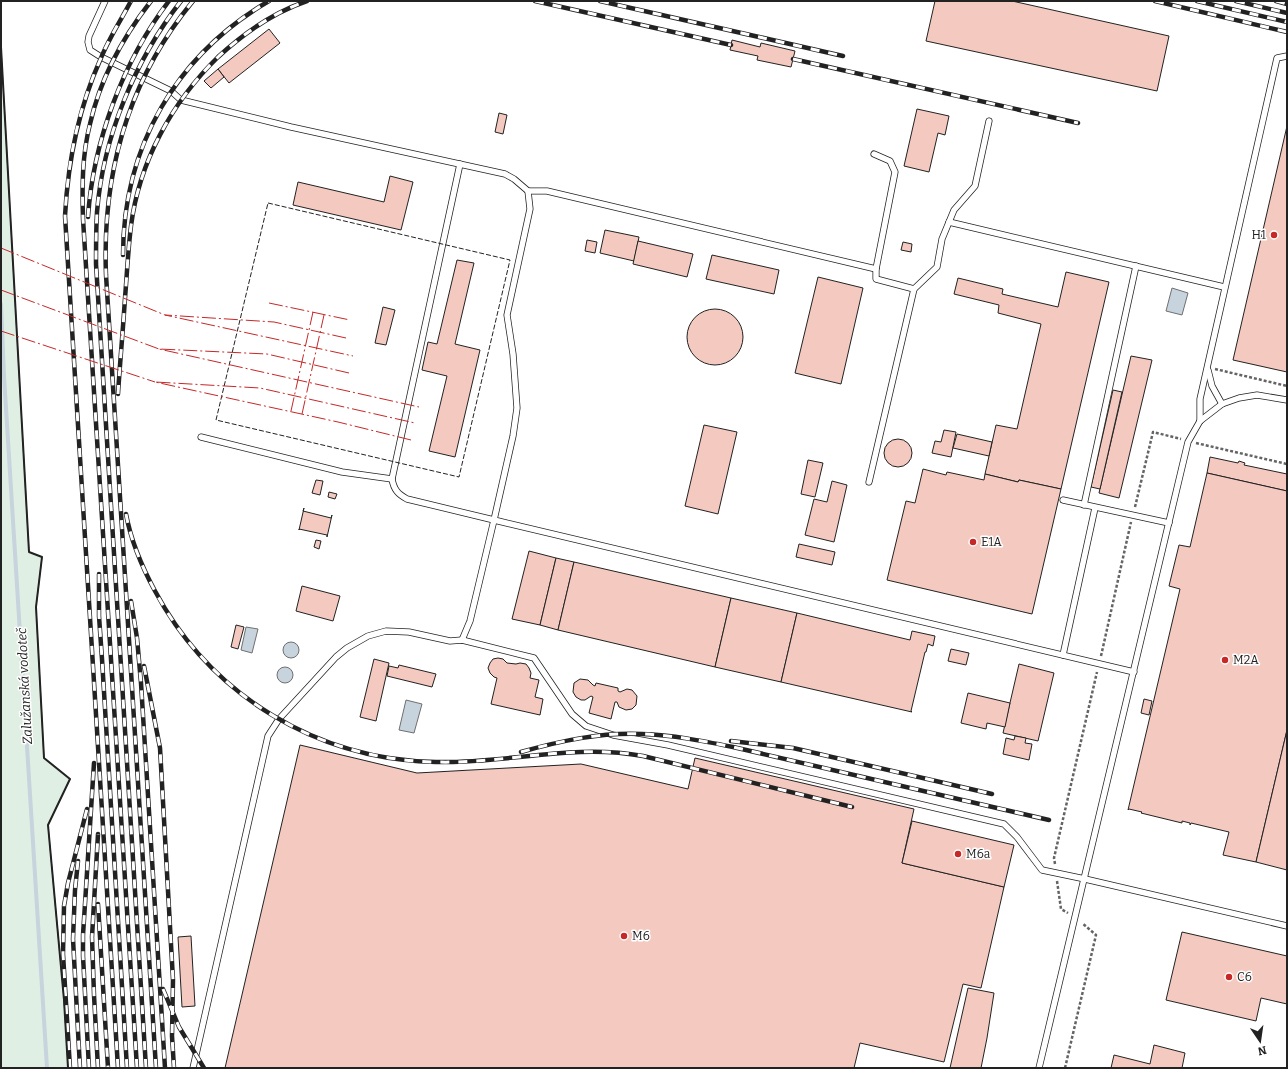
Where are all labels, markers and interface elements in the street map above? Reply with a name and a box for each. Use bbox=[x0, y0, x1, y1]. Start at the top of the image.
place label: H1 bbox=[1252, 228, 1266, 242]
marker: H1 bbox=[1269, 230, 1279, 240]
place label: E1A bbox=[981, 535, 1002, 549]
marker: E1A bbox=[968, 537, 978, 547]
water label: Zalužanská vodoteč bbox=[14, 627, 35, 745]
place label: M2A bbox=[1233, 653, 1259, 667]
marker: M2A bbox=[1220, 655, 1230, 665]
place label: M6a bbox=[966, 847, 991, 861]
marker: M6a bbox=[953, 849, 963, 859]
place label: M6 bbox=[632, 929, 650, 943]
marker: M6 bbox=[619, 931, 629, 941]
place label: C6 bbox=[1237, 970, 1252, 984]
marker: C6 bbox=[1224, 972, 1234, 982]
north arrow bbox=[1240, 1021, 1280, 1061]
text: N bbox=[1256, 1043, 1268, 1058]

